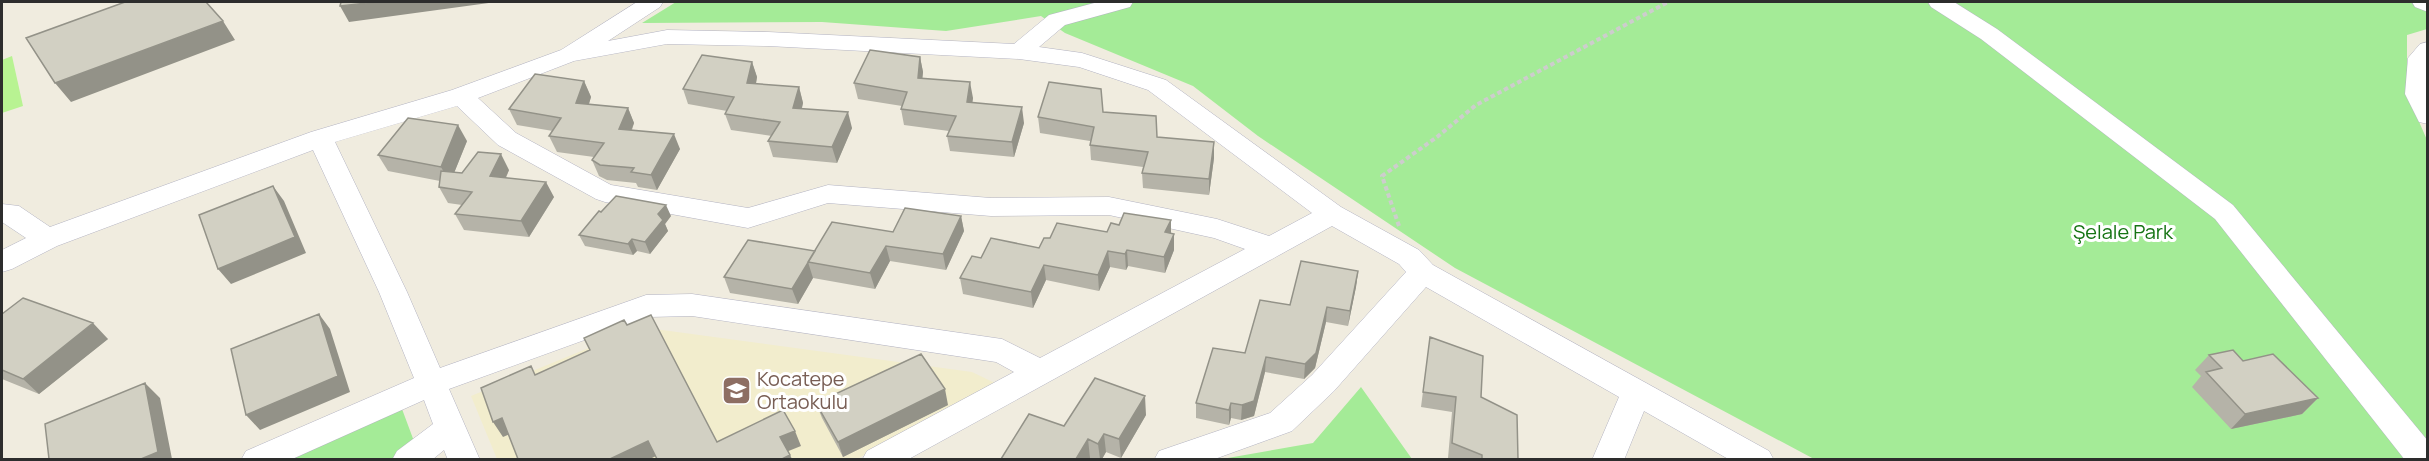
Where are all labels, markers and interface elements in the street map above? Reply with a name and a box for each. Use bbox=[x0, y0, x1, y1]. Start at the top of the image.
park label: Şelale Park bbox=[2073, 218, 2174, 245]
place label: Kocatepe Ortaokulu bbox=[757, 365, 848, 415]
school or university icon: Kocatepe Ortaokulu bbox=[720, 374, 752, 406]

